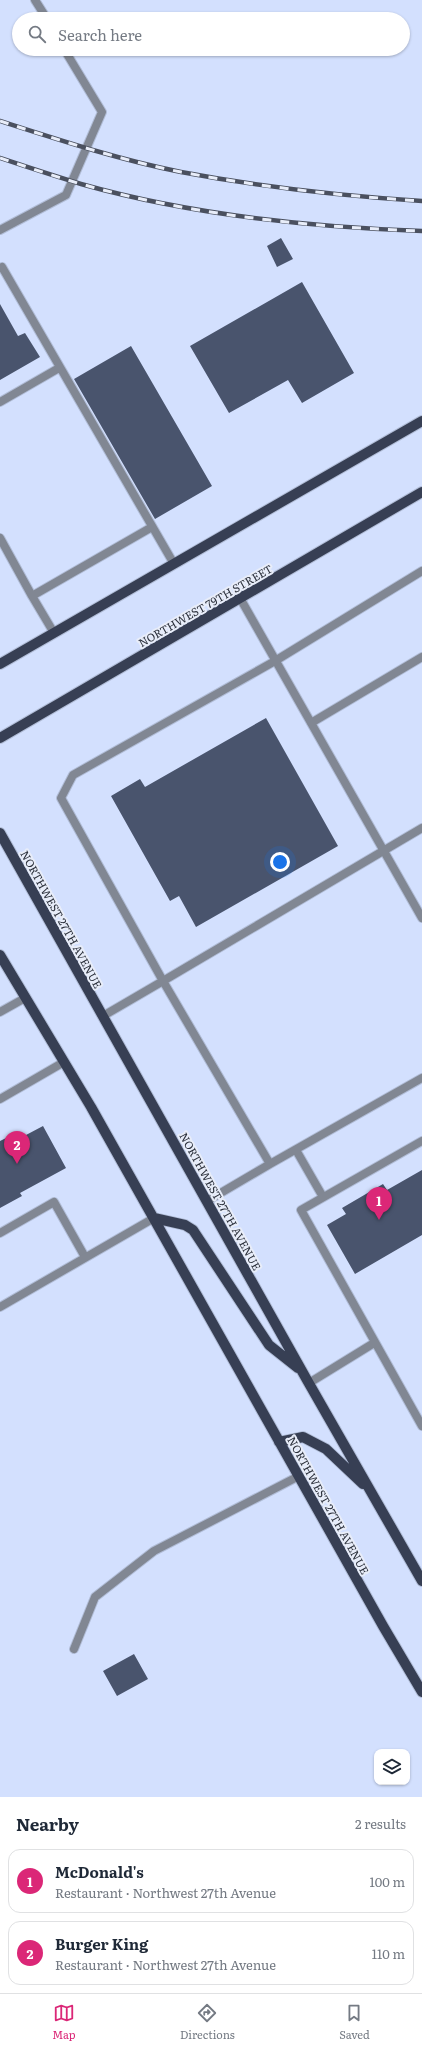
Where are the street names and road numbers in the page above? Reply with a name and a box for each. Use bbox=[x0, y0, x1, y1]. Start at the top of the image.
street label: NORTHWEST 79TH STREET bbox=[135, 560, 275, 650]
street label: NORTHWEST 27TH AVENUE bbox=[17, 847, 107, 991]
street label: NORTHWEST 27TH AVENUE bbox=[176, 1129, 266, 1273]
street label: NORTHWEST 27TH AVENUE bbox=[284, 1433, 374, 1577]

